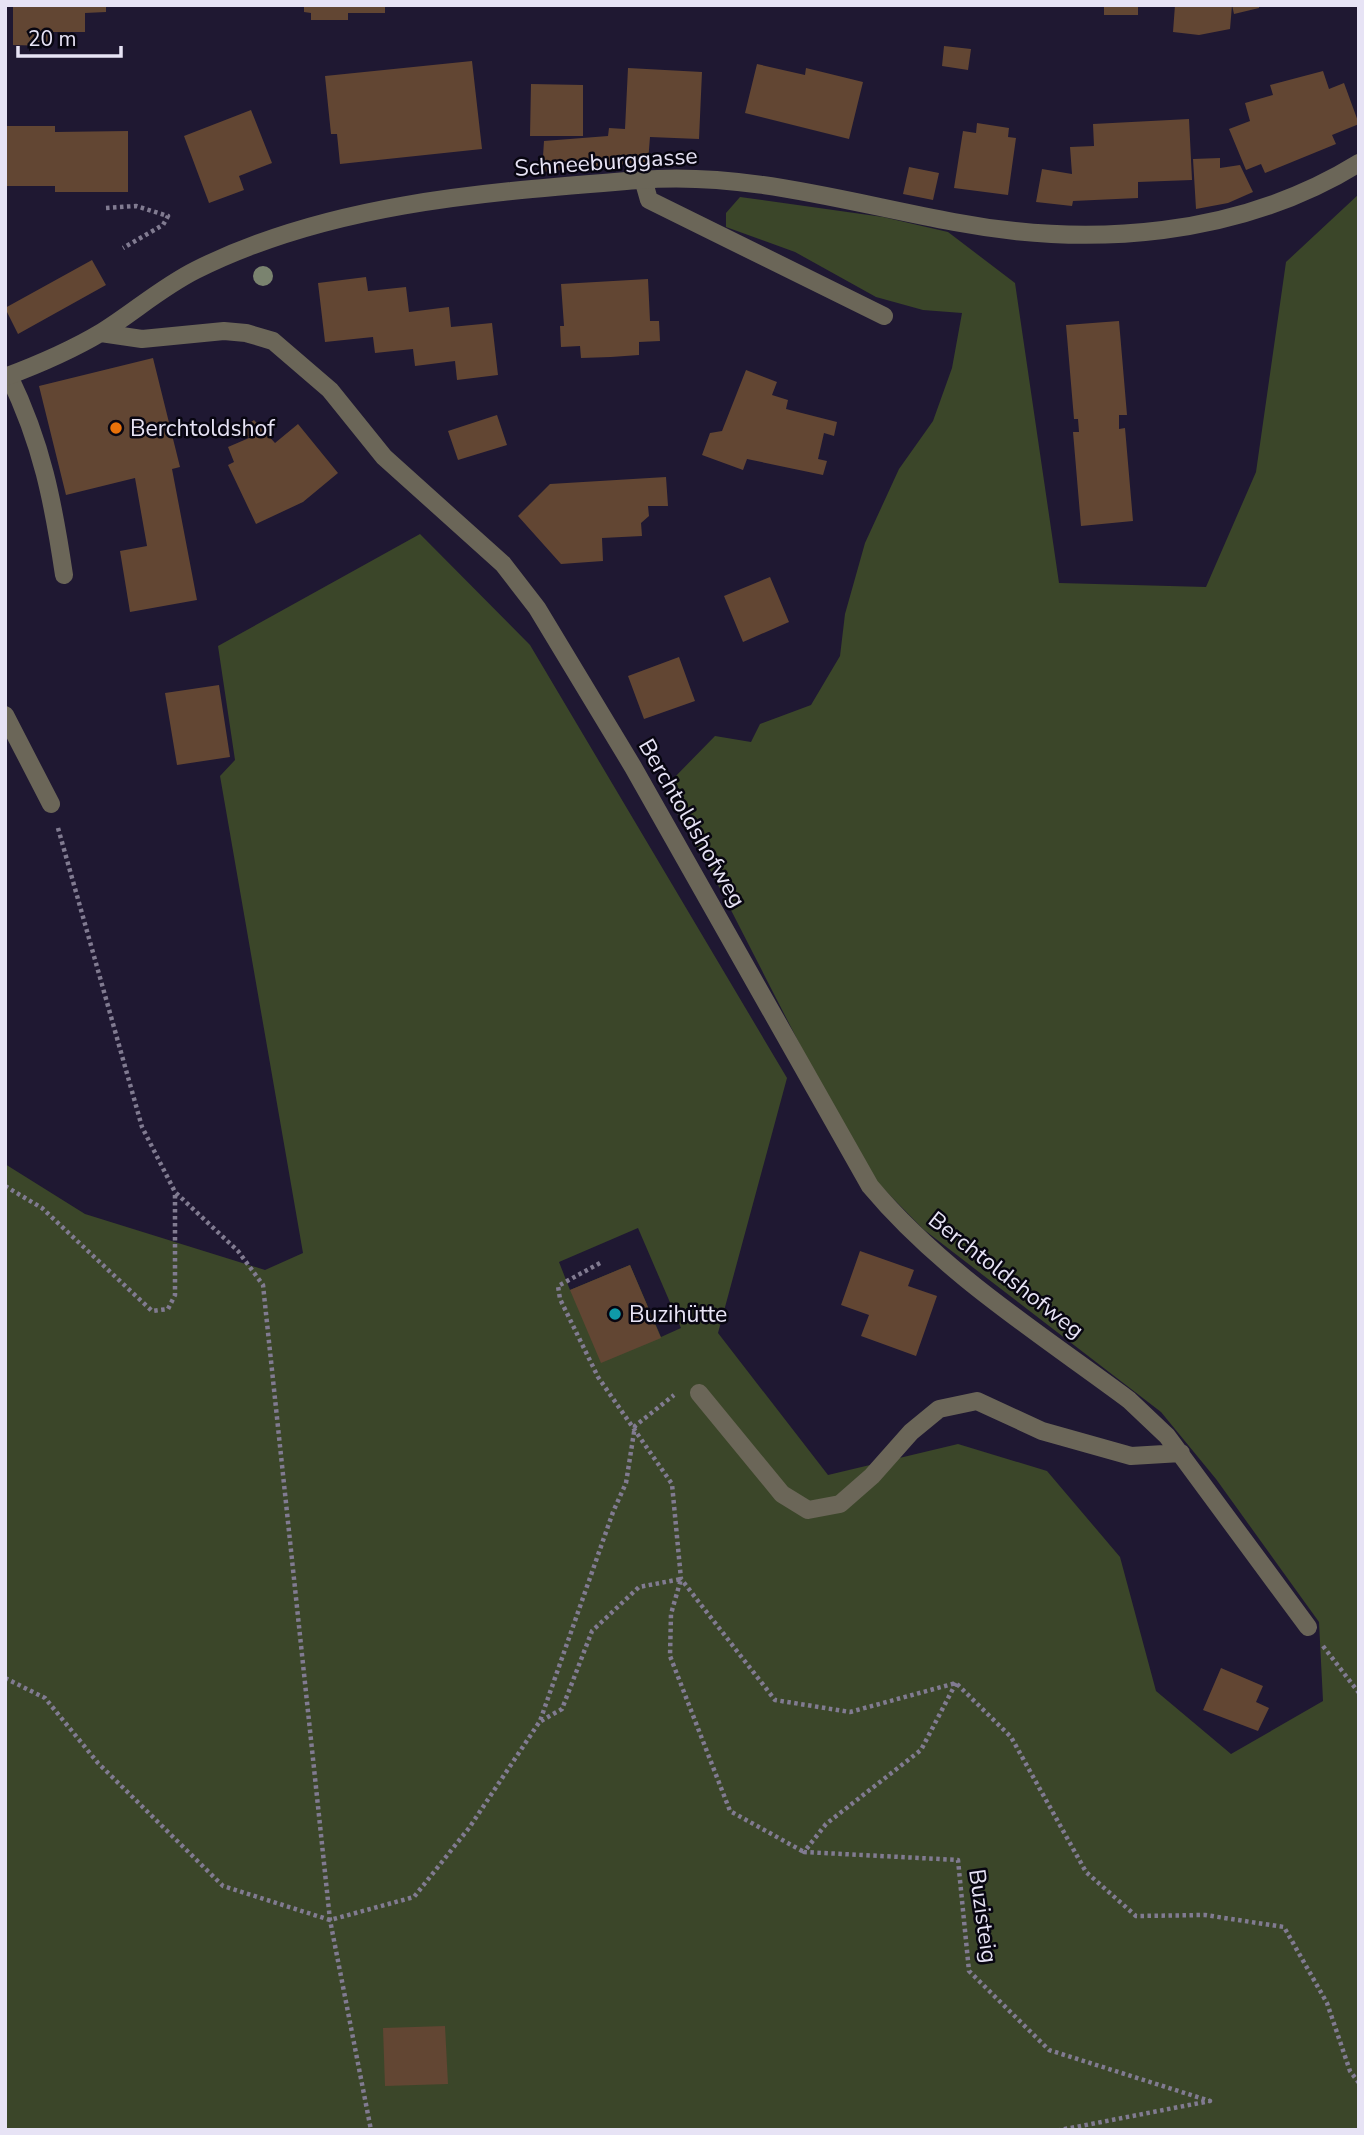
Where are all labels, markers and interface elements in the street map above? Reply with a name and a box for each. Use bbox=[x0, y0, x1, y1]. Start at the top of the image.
scale bar bbox=[18, 14, 121, 58]
text: 20 m bbox=[28, 25, 77, 53]
street label: Schneeburggasse bbox=[513, 140, 699, 184]
place label: Berchtoldshof bbox=[130, 413, 275, 444]
marker: Berchtoldshof bbox=[108, 420, 124, 436]
street label: Berchtoldshofweg bbox=[631, 733, 753, 913]
street label: Berchtoldshofweg bbox=[922, 1204, 1090, 1346]
place label: Buzihütte bbox=[629, 1299, 727, 1330]
marker: Buzihütte bbox=[607, 1306, 623, 1322]
street label: Buzisteig bbox=[961, 1867, 1005, 1965]

